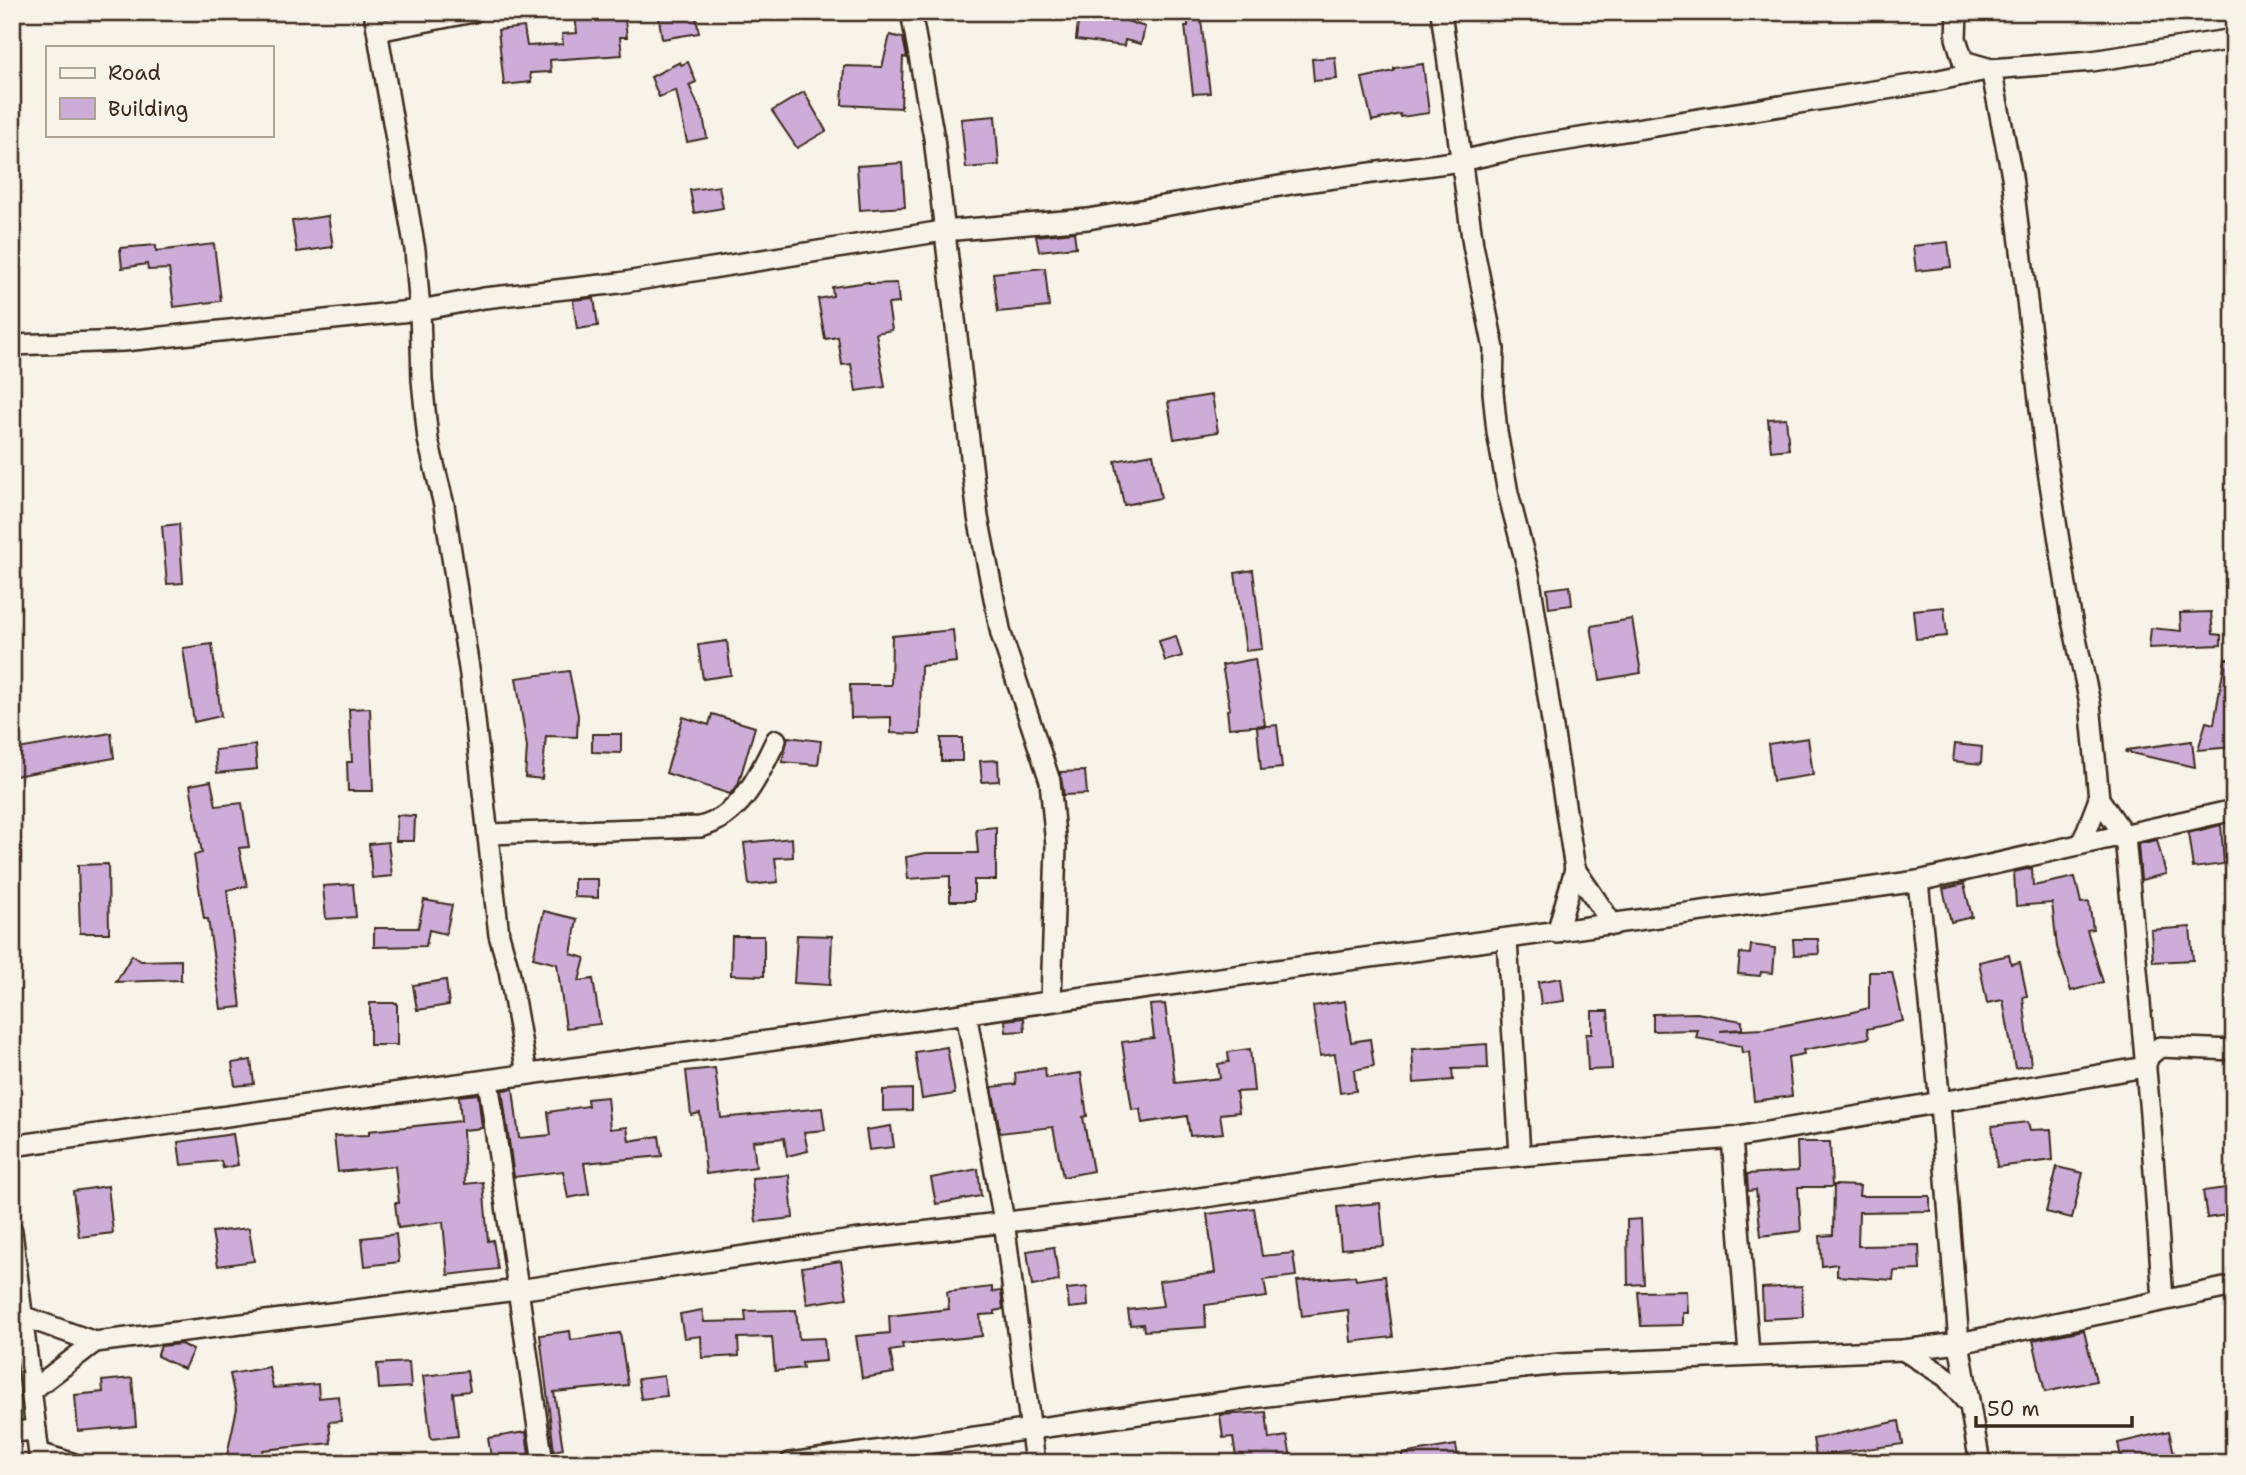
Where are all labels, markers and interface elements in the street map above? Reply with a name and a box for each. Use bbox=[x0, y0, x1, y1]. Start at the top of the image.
legend bbox=[46, 46, 273, 136]
text: Road bbox=[108, 59, 161, 87]
text: Building bbox=[108, 95, 188, 123]
scale bar bbox=[1976, 1384, 2132, 1428]
text: 50 m bbox=[1987, 1395, 2040, 1423]

